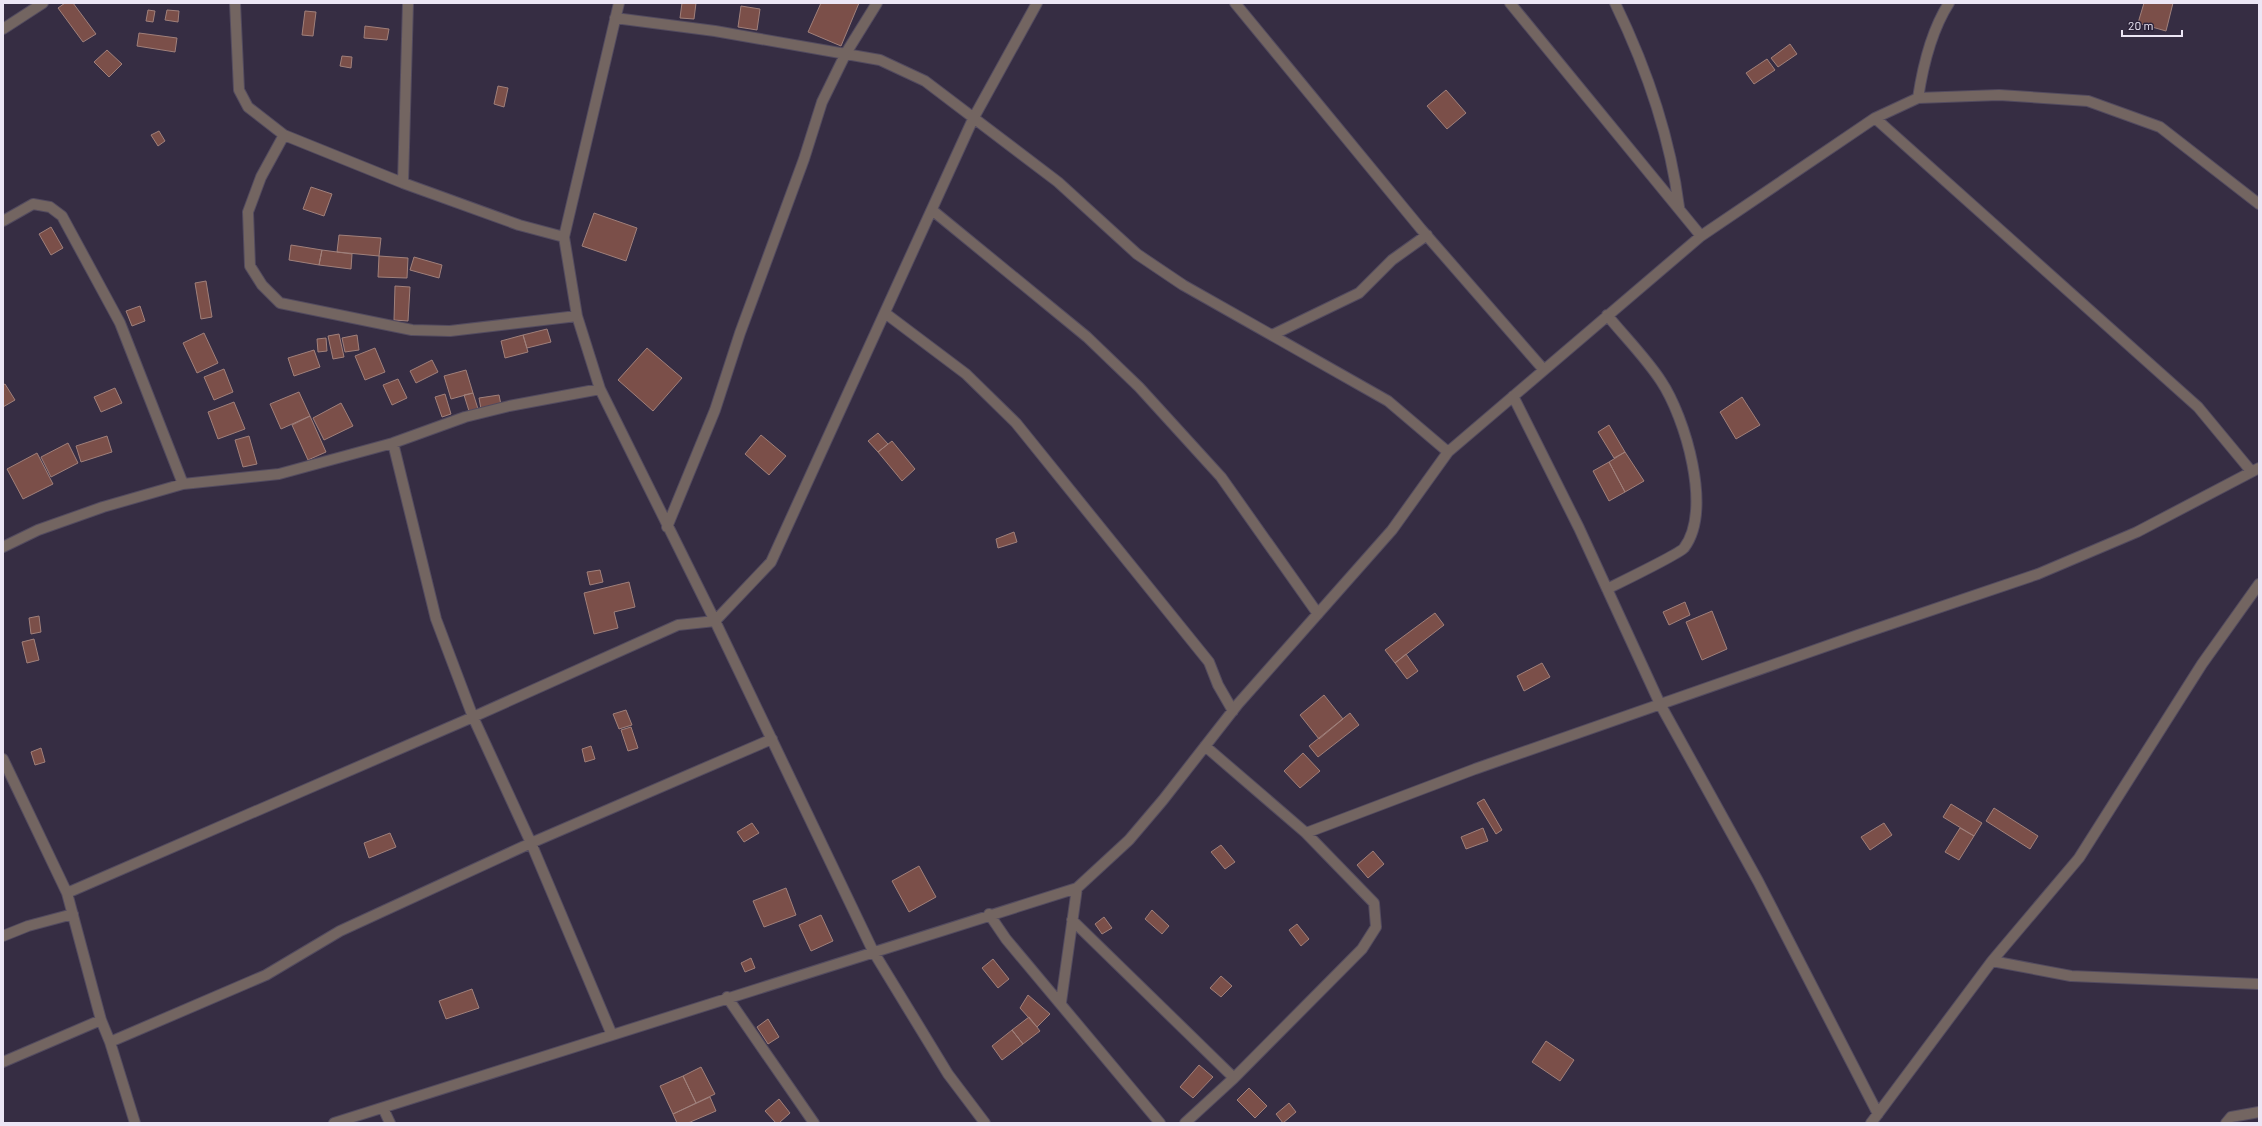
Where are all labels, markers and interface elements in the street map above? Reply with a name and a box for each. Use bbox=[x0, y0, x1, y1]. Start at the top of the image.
scale bar bbox=[2122, 12, 2182, 38]
text: 20 m bbox=[2128, 18, 2154, 32]

